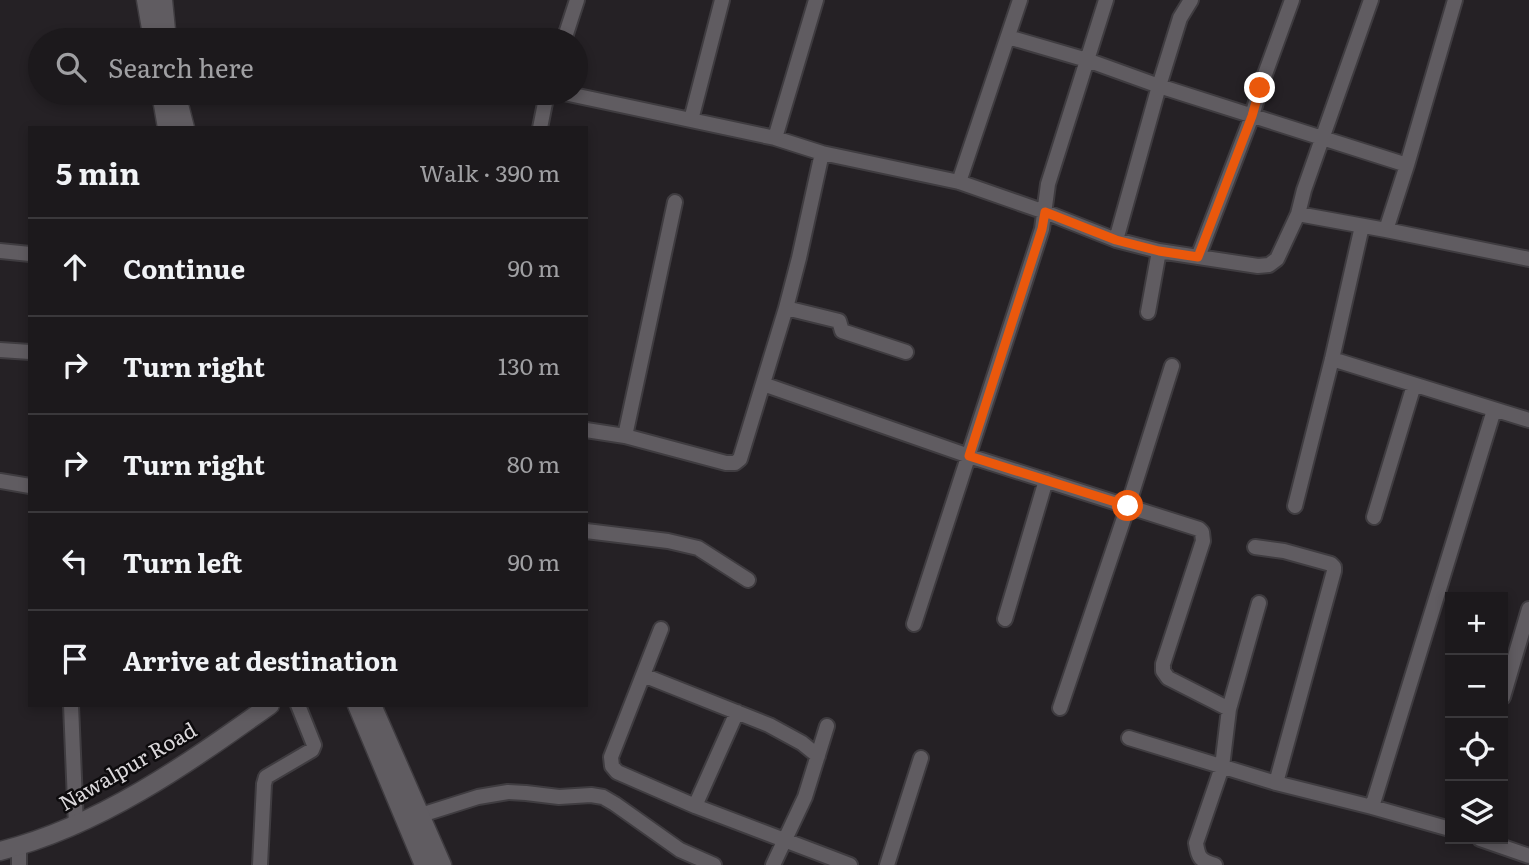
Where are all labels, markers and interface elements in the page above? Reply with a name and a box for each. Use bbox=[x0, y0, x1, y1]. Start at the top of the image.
search box bbox=[28, 28, 588, 105]
text: Search here bbox=[108, 47, 254, 86]
icon: search bbox=[52, 48, 90, 86]
route end bbox=[1244, 72, 1275, 103]
text: 5 min bbox=[56, 150, 140, 194]
text: Walk · 390 m bbox=[420, 155, 560, 189]
icon: ahead bbox=[56, 248, 94, 286]
text: Continue bbox=[123, 248, 245, 287]
text: 90 m bbox=[508, 250, 560, 284]
icon: right bbox=[56, 346, 94, 384]
text: Turn right bbox=[123, 346, 265, 385]
text: 130 m bbox=[498, 348, 560, 382]
icon: right bbox=[56, 444, 94, 482]
text: Turn right bbox=[123, 444, 265, 483]
text: 80 m bbox=[507, 446, 560, 480]
route start bbox=[1112, 490, 1143, 521]
icon: left bbox=[56, 542, 94, 580]
text: Turn left bbox=[123, 542, 242, 581]
text: 90 m bbox=[508, 544, 560, 578]
map controls bbox=[1445, 592, 1508, 844]
button: + bbox=[1445, 592, 1508, 655]
icon: arrive bbox=[56, 640, 94, 678]
text: Arrive at destination bbox=[123, 640, 398, 679]
button: − bbox=[1445, 655, 1508, 718]
street label: Nawalpur Road bbox=[52, 713, 201, 817]
button: locate bbox=[1445, 718, 1508, 781]
button: layers bbox=[1445, 781, 1508, 844]

